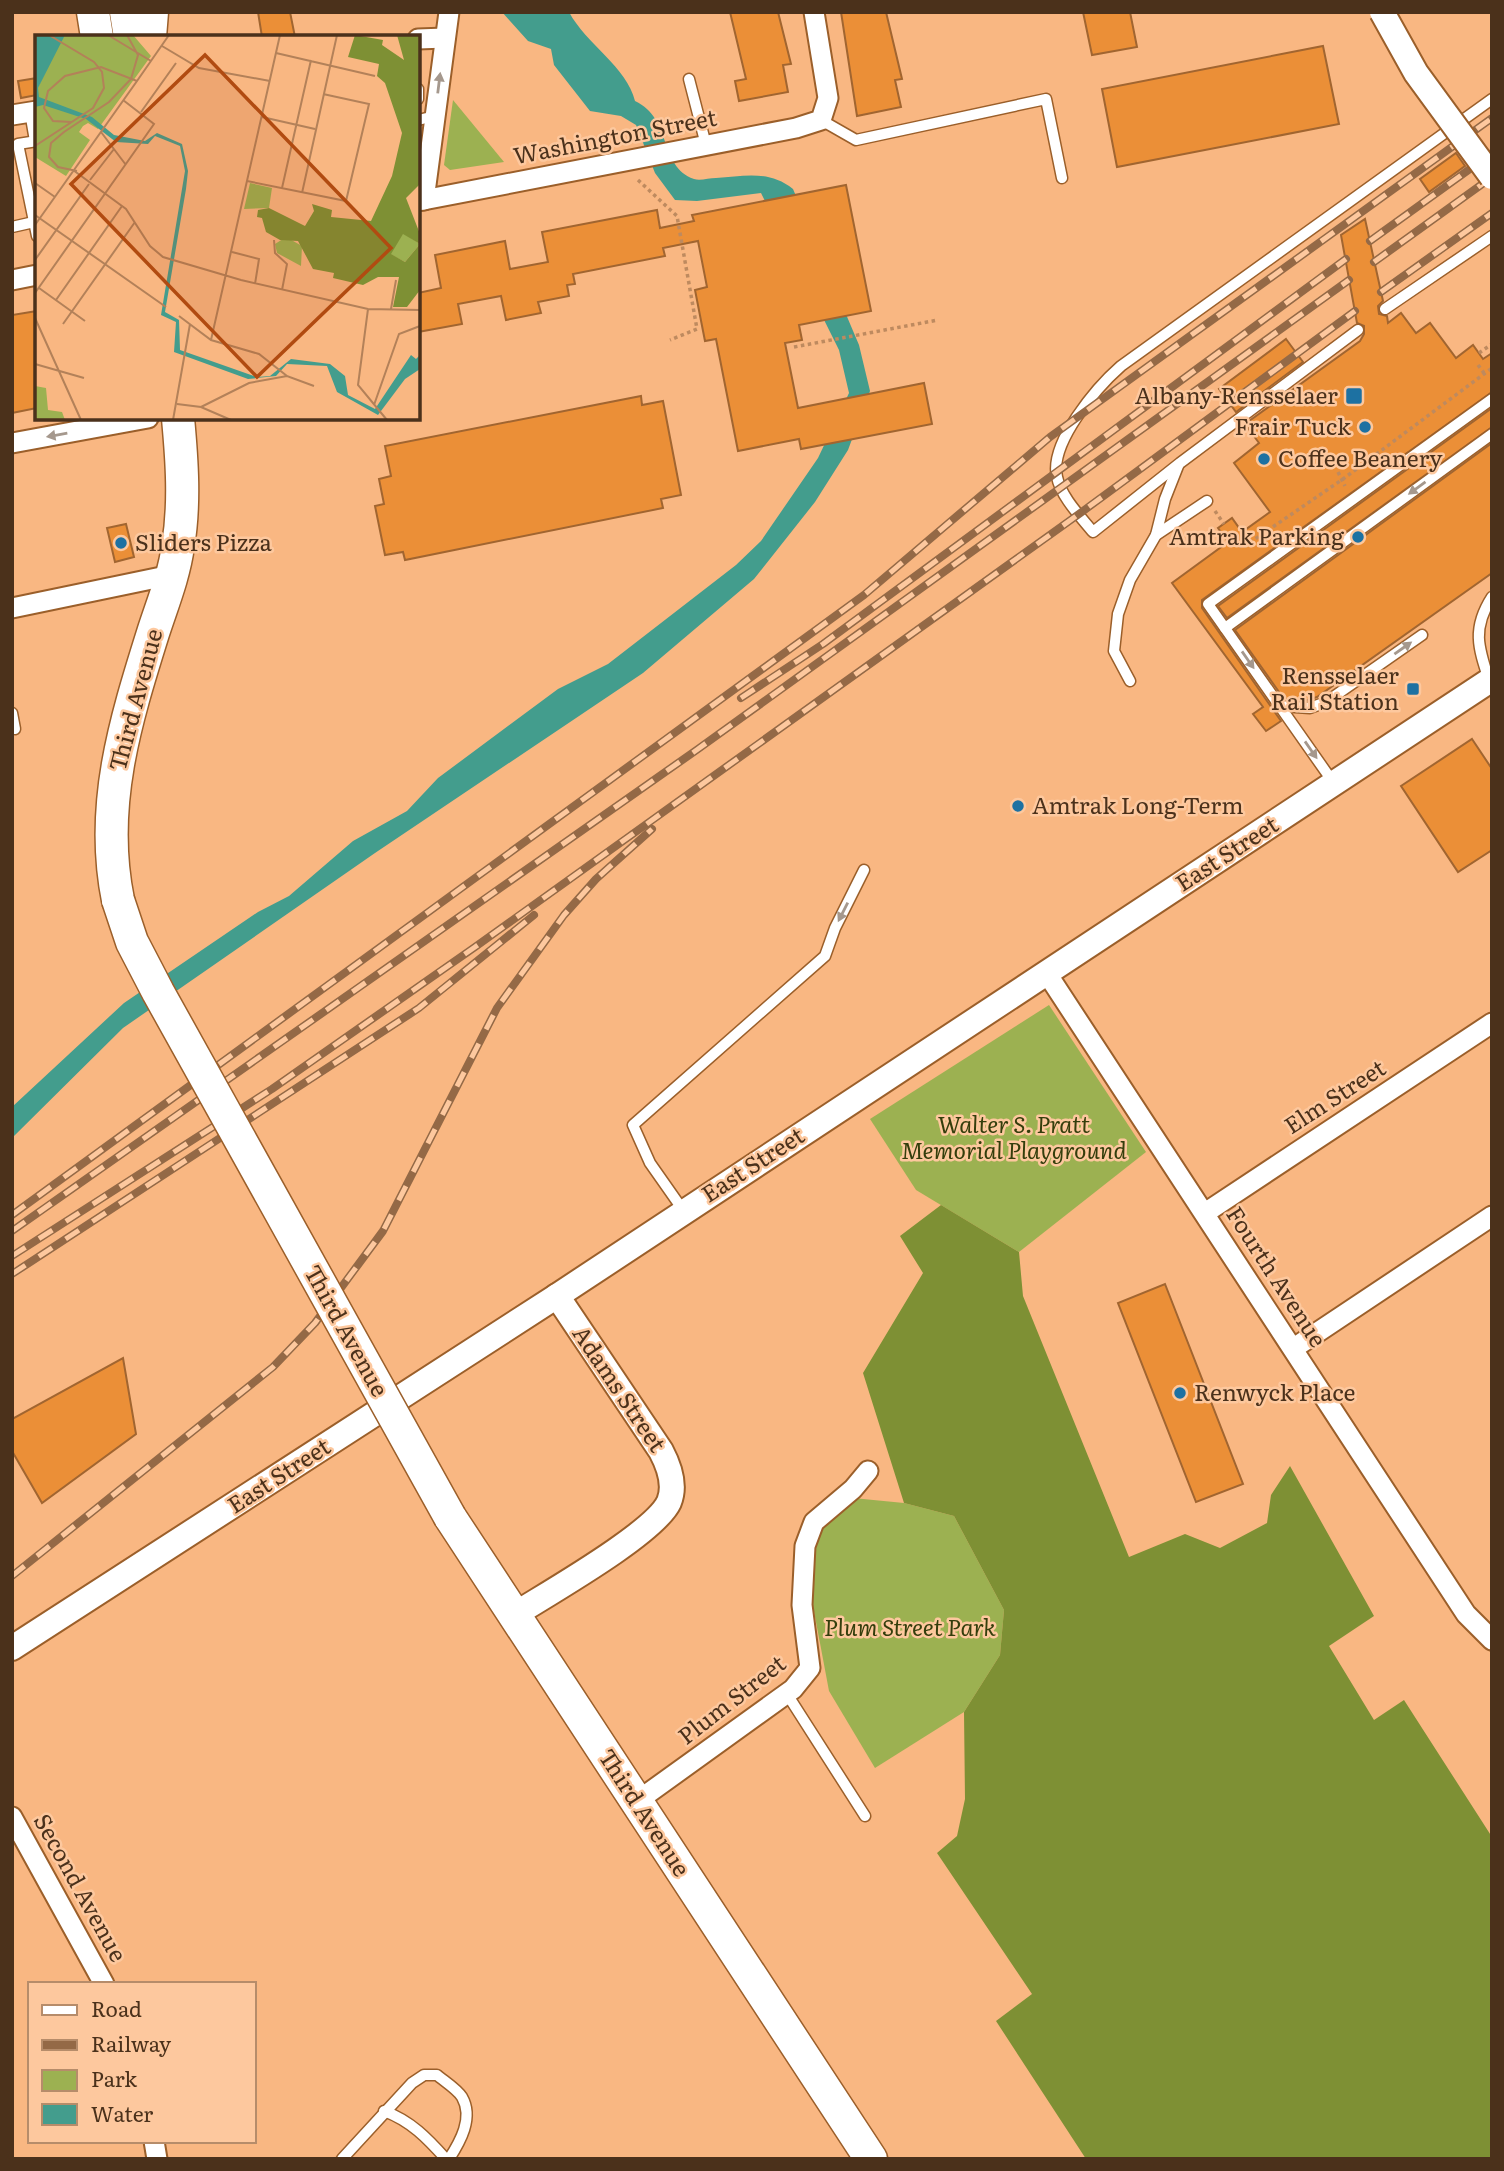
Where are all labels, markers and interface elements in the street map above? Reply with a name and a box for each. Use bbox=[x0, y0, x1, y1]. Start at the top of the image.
inset map bbox=[35, 35, 420, 420]
one-way arrow bbox=[434, 72, 445, 94]
street label: Washington Street bbox=[510, 99, 720, 171]
place label: Albany-Rensselaer bbox=[1135, 377, 1338, 411]
marker: Albany-Rensselaer bbox=[1344, 386, 1364, 406]
place label: Frair Tuck bbox=[1234, 408, 1352, 442]
marker: Frair Tuck bbox=[1357, 419, 1373, 435]
one-way arrow bbox=[46, 430, 68, 441]
place label: Coffee Beanery bbox=[1278, 440, 1443, 474]
marker: Coffee Beanery bbox=[1256, 451, 1272, 467]
one-way arrow bbox=[1408, 481, 1426, 495]
place label: Amtrak Parking bbox=[1169, 518, 1344, 552]
place label: Sliders Pizza bbox=[135, 524, 272, 558]
marker: Amtrak Parking bbox=[1350, 529, 1366, 545]
marker: Sliders Pizza bbox=[113, 535, 129, 551]
street label: Third Avenue bbox=[99, 624, 169, 774]
one-way arrow bbox=[1393, 642, 1412, 655]
one-way arrow bbox=[1241, 651, 1255, 669]
place label: Rensselaer Rail Station bbox=[1271, 657, 1399, 717]
marker: Rensselaer Rail Station bbox=[1405, 681, 1421, 697]
one-way arrow bbox=[1304, 741, 1318, 759]
place label: Amtrak Long-Term bbox=[1032, 787, 1244, 821]
marker: Amtrak Long-Term bbox=[1010, 798, 1026, 814]
street label: East Street bbox=[1168, 806, 1285, 898]
one-way arrow bbox=[837, 902, 848, 922]
street label: Elm Street bbox=[1276, 1049, 1392, 1141]
park label: Walter S. Pratt Memorial Playground bbox=[901, 1106, 1128, 1166]
street label: East Street bbox=[694, 1117, 811, 1209]
street label: Fourth Avenue bbox=[1219, 1199, 1336, 1353]
street label: Third Avenue bbox=[297, 1258, 398, 1402]
street label: Adams Street bbox=[566, 1318, 676, 1458]
place label: Renwyck Place bbox=[1194, 1374, 1356, 1408]
marker: Renwyck Place bbox=[1172, 1385, 1188, 1401]
street label: East Street bbox=[220, 1428, 337, 1520]
park label: Plum Street Park bbox=[824, 1609, 996, 1643]
street label: Plum Street bbox=[670, 1645, 792, 1751]
street label: Third Avenue bbox=[592, 1741, 700, 1882]
street label: Second Avenue bbox=[27, 1807, 137, 1967]
legend bbox=[28, 1982, 256, 2143]
text: Road bbox=[91, 1992, 142, 2023]
text: Railway bbox=[91, 2027, 172, 2058]
text: Park bbox=[91, 2062, 137, 2093]
text: Water bbox=[91, 2097, 153, 2128]

